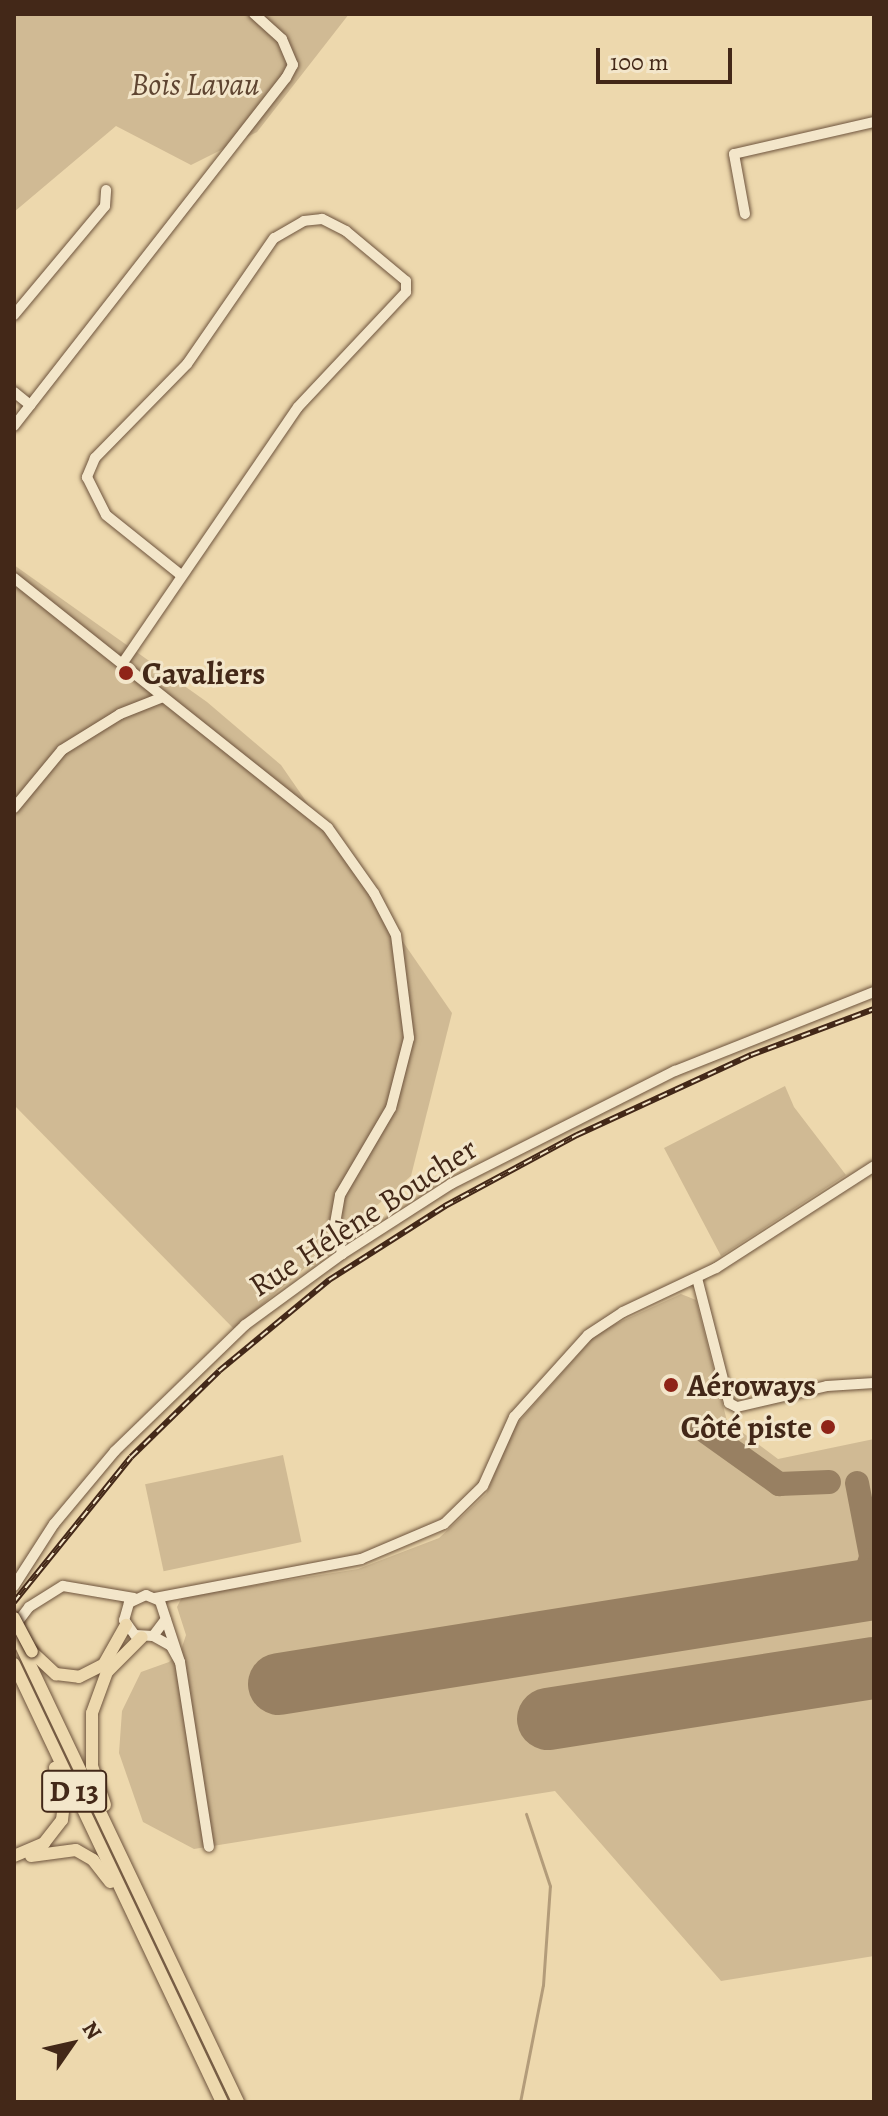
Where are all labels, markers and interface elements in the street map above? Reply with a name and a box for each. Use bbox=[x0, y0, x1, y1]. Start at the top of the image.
scale bar bbox=[600, 32, 736, 82]
text: 100 m bbox=[610, 46, 669, 78]
park label: Bois Lavau bbox=[130, 65, 260, 103]
place label: Cavaliers bbox=[142, 654, 265, 692]
marker: Cavaliers bbox=[117, 664, 135, 682]
street label: Rue Hélène Boucher bbox=[242, 1129, 484, 1305]
place label: Aéroways bbox=[687, 1366, 816, 1404]
marker: Aéroways bbox=[662, 1376, 680, 1394]
place label: Côté piste bbox=[681, 1408, 812, 1446]
marker: Côté piste bbox=[819, 1418, 837, 1436]
road number: D 13 bbox=[40, 1765, 108, 1817]
north arrow bbox=[32, 2004, 112, 2084]
text: N bbox=[75, 2016, 109, 2046]

